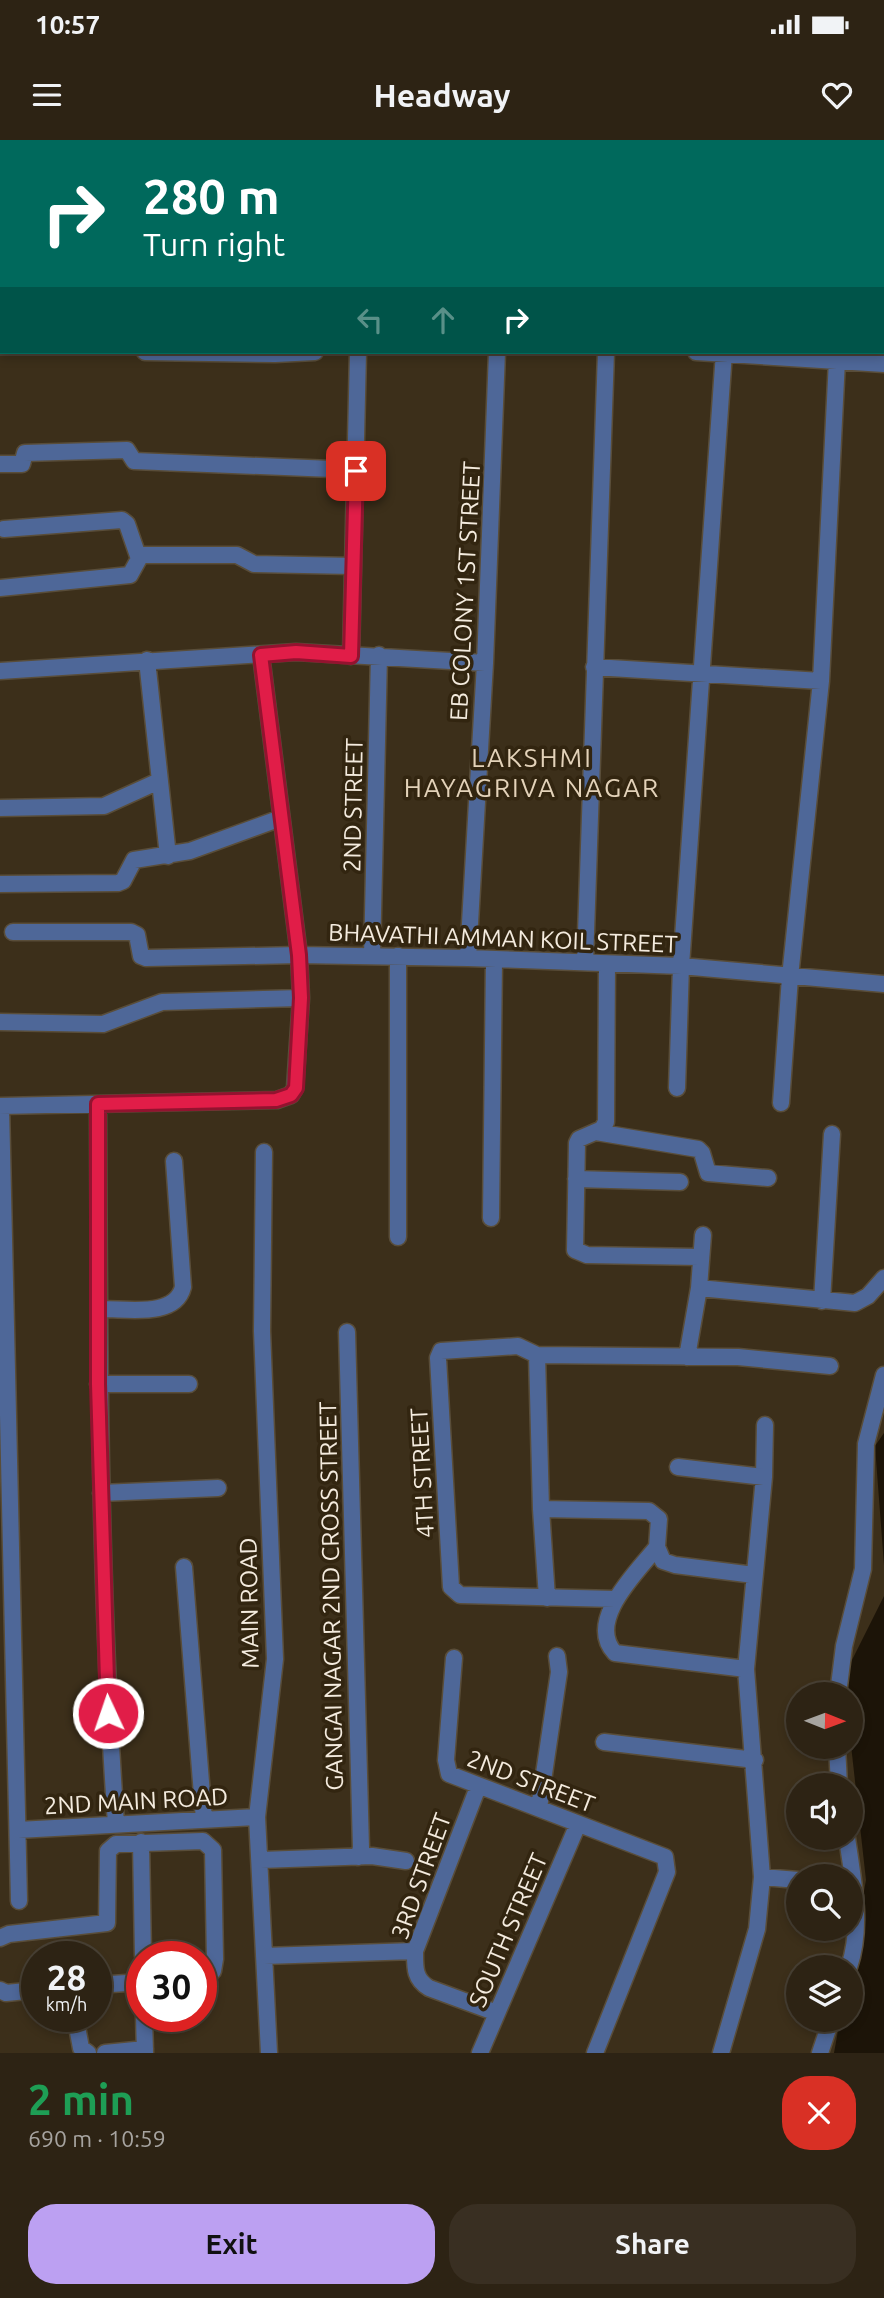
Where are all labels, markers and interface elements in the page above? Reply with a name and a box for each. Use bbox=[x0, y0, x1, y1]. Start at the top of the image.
text: 10:57 bbox=[35, 10, 100, 39]
icon: menu bbox=[28, 76, 66, 114]
icon: heart bbox=[818, 76, 856, 114]
text: Headway bbox=[373, 77, 511, 113]
icon: right bbox=[28, 168, 119, 259]
text: 280 m bbox=[143, 168, 280, 223]
text: Turn right bbox=[143, 226, 285, 262]
icon: left bbox=[351, 301, 389, 339]
icon: ahead bbox=[424, 301, 462, 339]
icon: right bbox=[497, 301, 535, 339]
pin bbox=[326, 441, 386, 501]
icon: arrive bbox=[337, 452, 375, 490]
street label: EB COLONY 1ST STREET bbox=[445, 461, 485, 721]
street label: 2ND STREET bbox=[338, 738, 368, 872]
district label: LAKSHMI HAYAGRIVA NAGAR bbox=[404, 743, 660, 802]
street label: BHAVATHI AMMAN KOIL STREET bbox=[328, 918, 678, 958]
street label: GANGAI NAGAR 2ND CROSS STREET bbox=[314, 1401, 348, 1791]
street label: 4TH STREET bbox=[405, 1407, 439, 1539]
street label: MAIN ROAD bbox=[234, 1537, 264, 1669]
position arrow bbox=[71, 1676, 145, 1750]
north arrow bbox=[786, 1682, 863, 1759]
map controls bbox=[786, 1682, 863, 2032]
street label: 2ND STREET bbox=[464, 1744, 598, 1818]
button: sound bbox=[786, 1773, 863, 1850]
street label: 2ND MAIN ROAD bbox=[43, 1783, 229, 1819]
street label: 3RD STREET bbox=[386, 1809, 456, 1943]
street label: SOUTH STREET bbox=[463, 1849, 553, 2011]
button: search bbox=[786, 1864, 863, 1941]
speed limit sign: 30 bbox=[126, 1941, 217, 2032]
button: layers bbox=[786, 1955, 863, 2032]
text: 28 bbox=[47, 1957, 86, 1997]
text: km/h bbox=[46, 1994, 87, 2014]
text: 2 min bbox=[28, 2076, 134, 2123]
button: close bbox=[782, 2076, 856, 2150]
text: 690 m · 10:59 bbox=[28, 2126, 166, 2151]
button: Exit bbox=[28, 2204, 435, 2284]
button: Share bbox=[449, 2204, 856, 2284]

